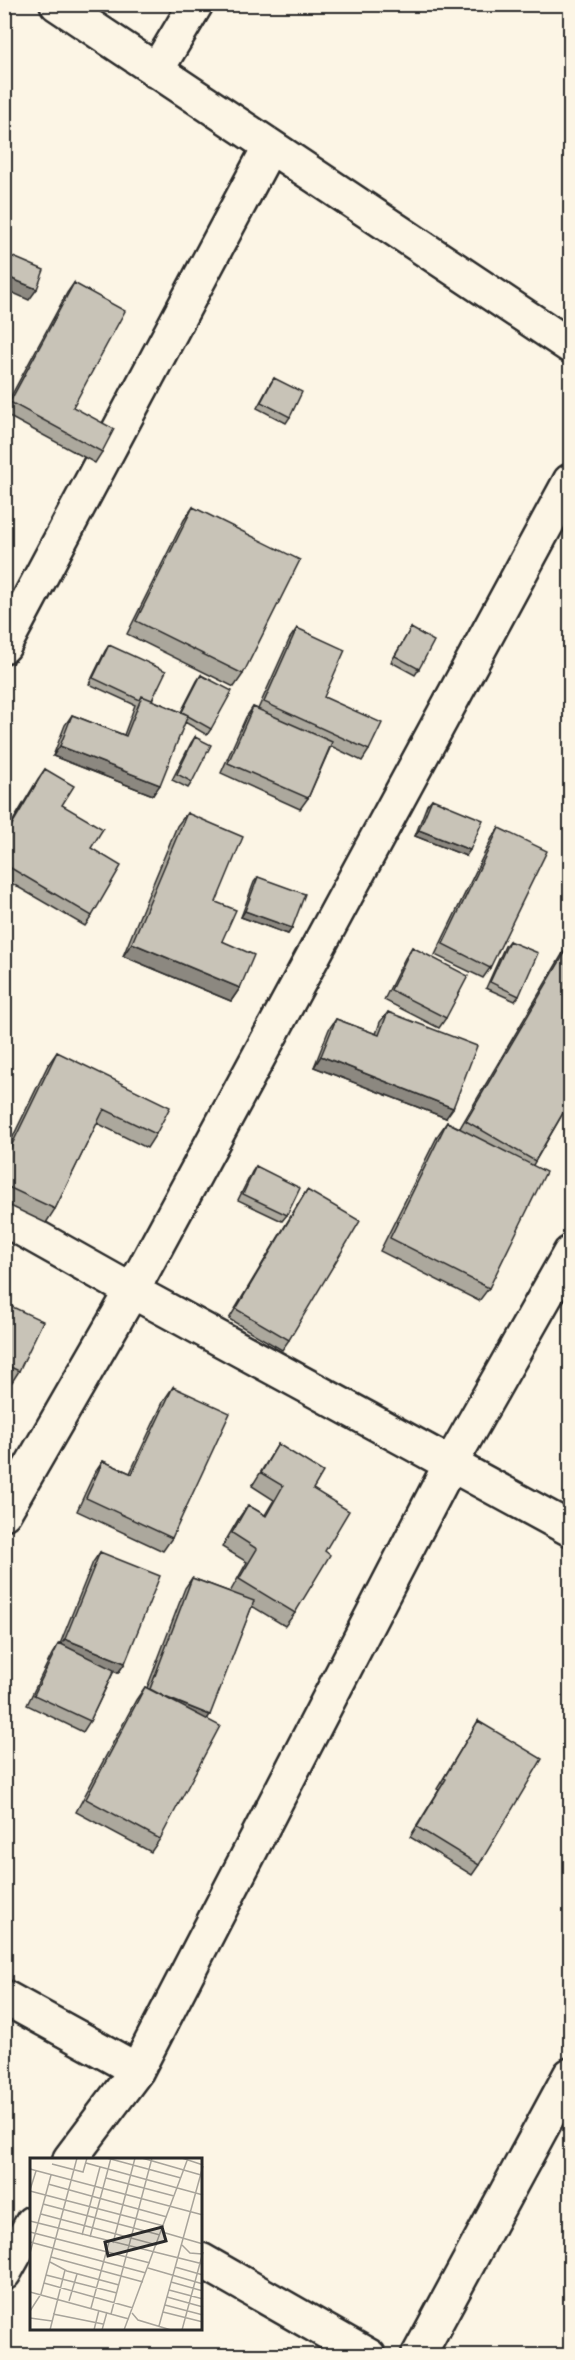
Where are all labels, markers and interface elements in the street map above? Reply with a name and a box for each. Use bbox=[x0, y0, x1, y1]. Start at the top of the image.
inset map bbox=[30, 2158, 202, 2330]

